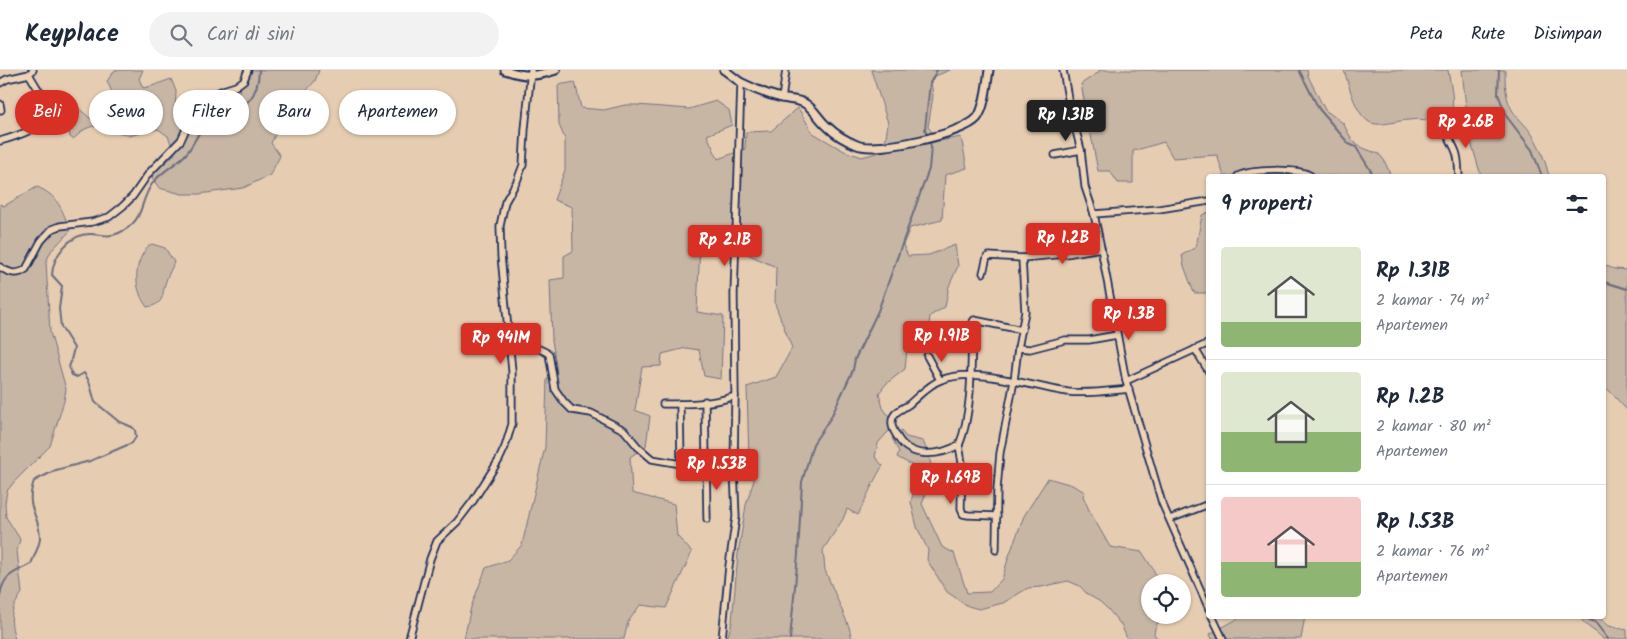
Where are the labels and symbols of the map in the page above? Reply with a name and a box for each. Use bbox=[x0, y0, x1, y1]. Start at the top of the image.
pin: Rp 1.31B bbox=[1014, 100, 1118, 142]
pin: Rp 2.6B bbox=[1420, 106, 1512, 149]
pin: Rp 1.2B bbox=[1017, 222, 1109, 265]
pin: Rp 2.1B bbox=[679, 224, 771, 267]
pin: Rp 1.3B bbox=[1083, 298, 1175, 341]
pin: Rp 1.91B bbox=[890, 320, 994, 363]
pin: Rp 941M bbox=[455, 322, 547, 365]
pin: Rp 1.53B bbox=[665, 448, 769, 491]
pin: Rp 1.69B bbox=[899, 462, 1003, 505]

